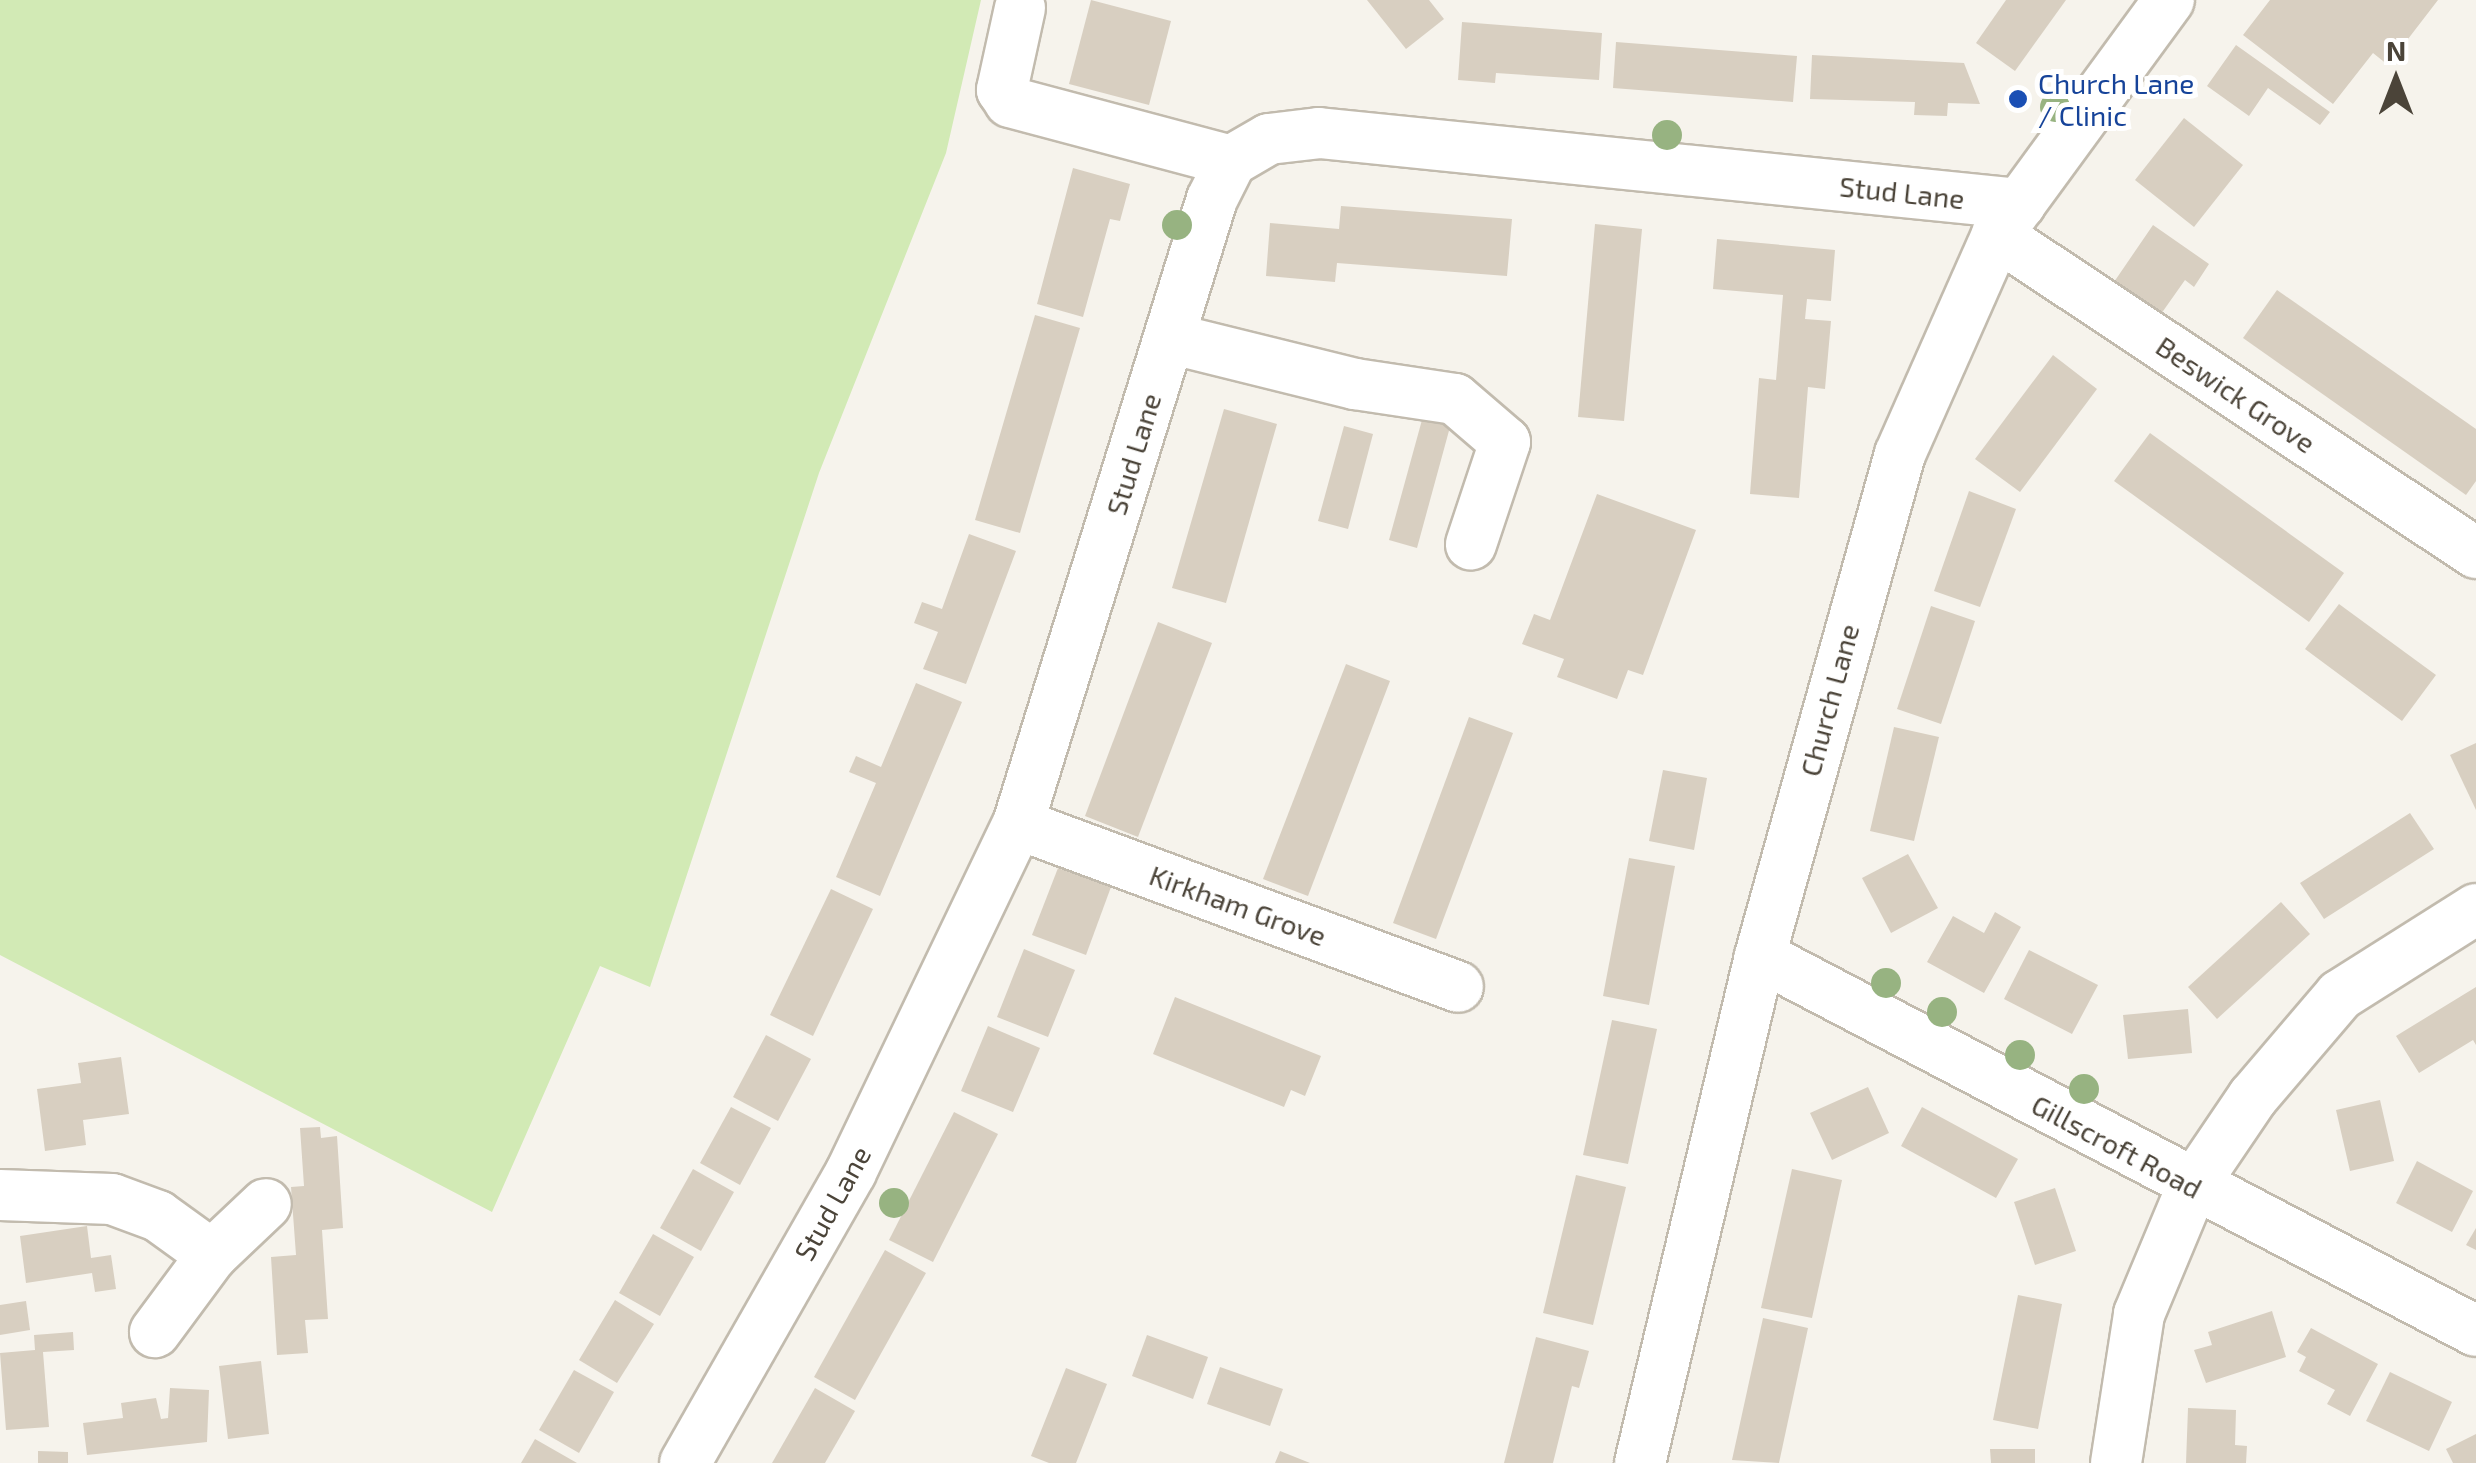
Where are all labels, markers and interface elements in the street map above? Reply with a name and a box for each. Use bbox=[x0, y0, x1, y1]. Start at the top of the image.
north arrow bbox=[2346, 30, 2446, 130]
text: N bbox=[2386, 33, 2406, 67]
place label: Church Lane / Clinic bbox=[2038, 66, 2194, 132]
marker: Church Lane / Clinic bbox=[2007, 88, 2029, 110]
street label: Stud Lane bbox=[1838, 169, 1966, 215]
street label: Beswick Grove bbox=[2150, 328, 2322, 460]
street label: Stud Lane bbox=[1099, 389, 1167, 519]
street label: Church Lane bbox=[1793, 620, 1865, 780]
street label: Kirkham Grove bbox=[1145, 858, 1331, 952]
street label: Gillscroft Road bbox=[2026, 1087, 2208, 1205]
street label: Stud Lane bbox=[787, 1140, 877, 1266]

